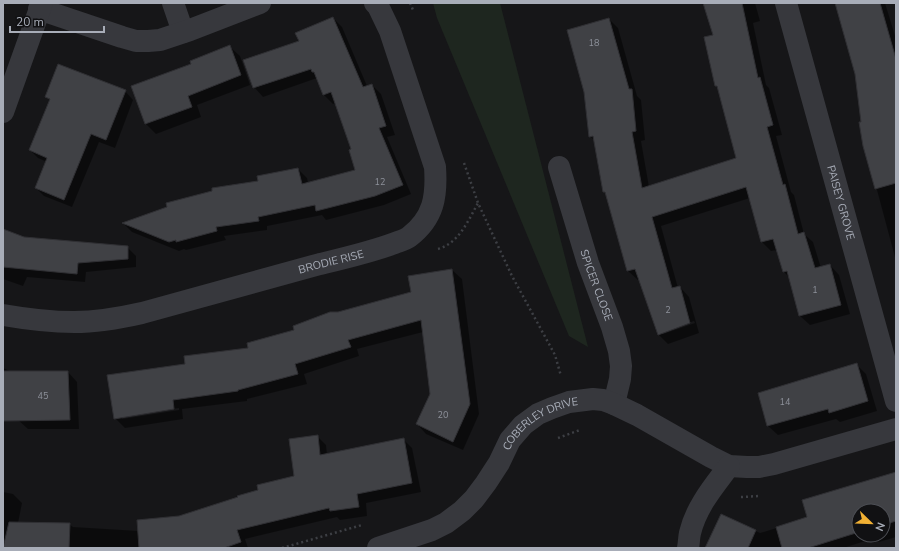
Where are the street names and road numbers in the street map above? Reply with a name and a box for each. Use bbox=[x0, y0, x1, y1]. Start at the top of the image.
street label: PAISEY GROVE bbox=[823, 163, 858, 242]
street label: BRODIE RISE bbox=[297, 246, 365, 277]
street label: SPICER CLOSE bbox=[576, 248, 616, 323]
street label: COBERLEY DRIVE bbox=[499, 394, 579, 453]

